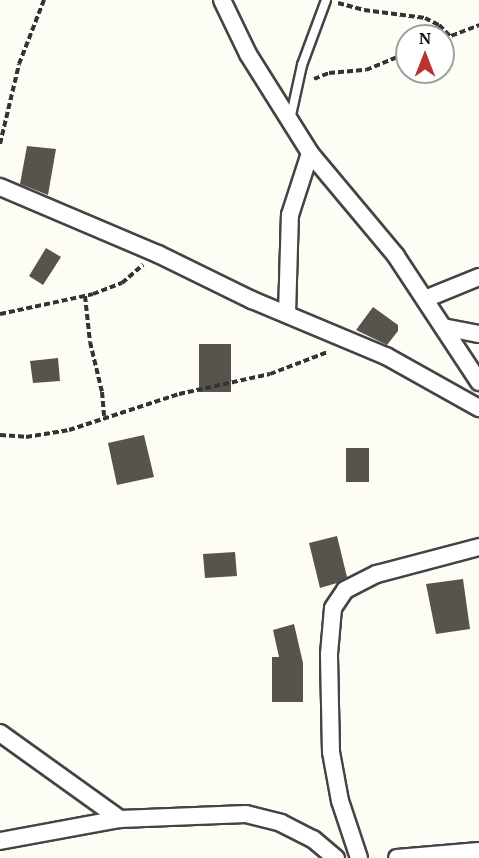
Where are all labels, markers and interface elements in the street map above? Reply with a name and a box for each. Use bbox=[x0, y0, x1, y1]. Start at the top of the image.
north arrow bbox=[395, 24, 455, 84]
text: N bbox=[419, 27, 431, 49]

